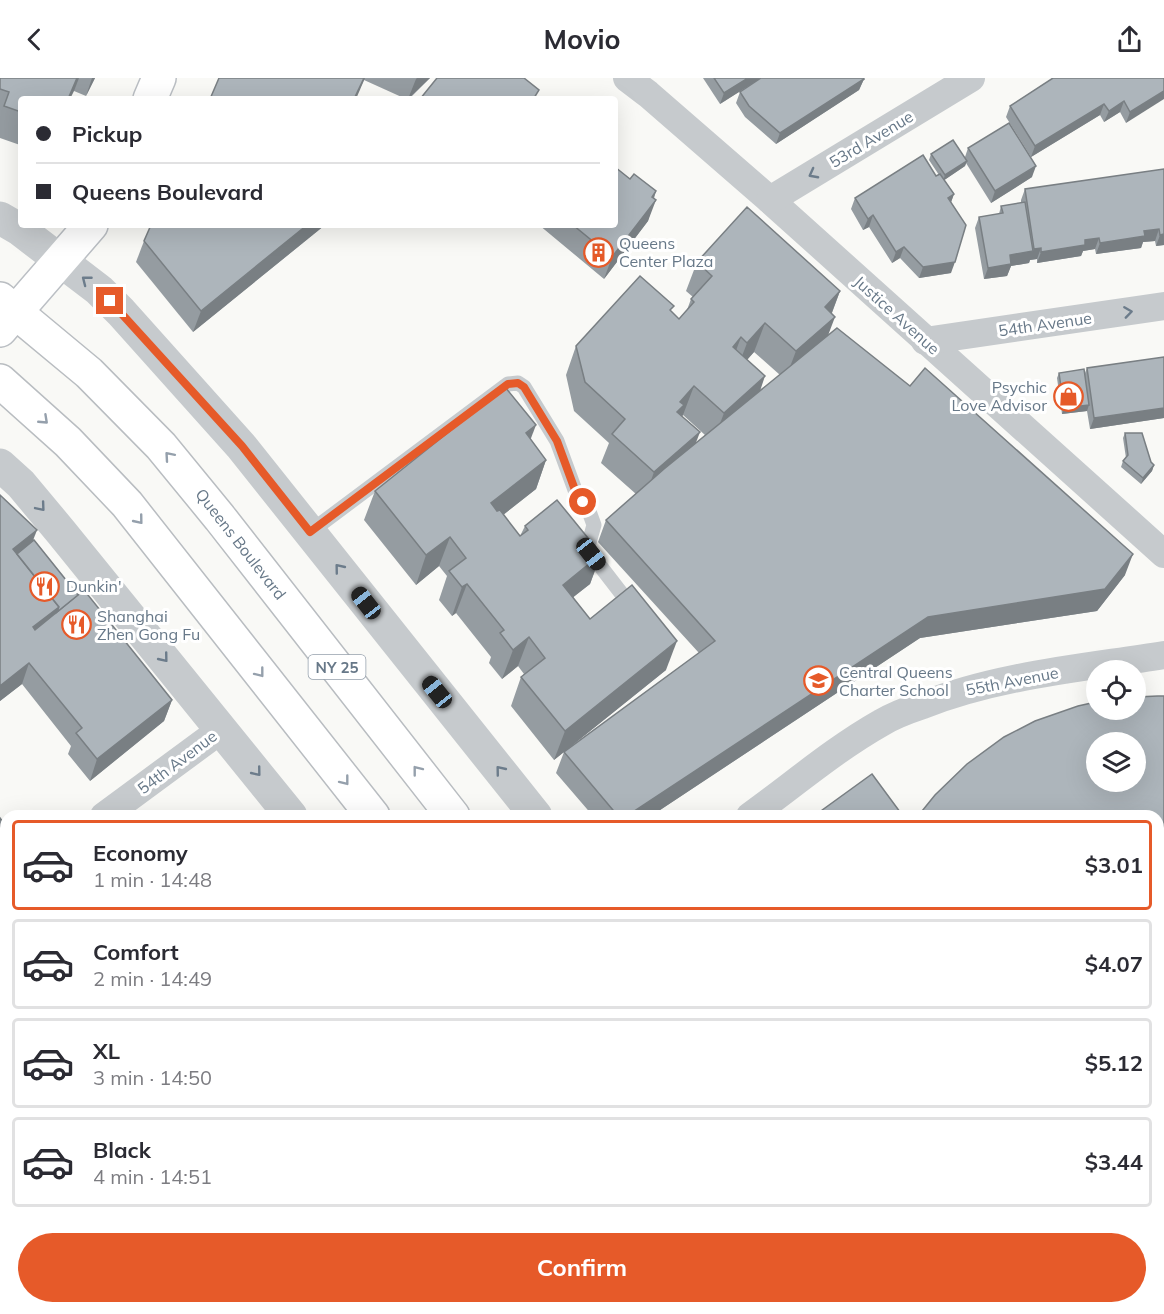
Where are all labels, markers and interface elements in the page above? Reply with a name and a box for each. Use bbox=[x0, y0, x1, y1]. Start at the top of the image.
text: Movio bbox=[544, 22, 620, 56]
icon: back bbox=[18, 23, 51, 56]
icon: share bbox=[1113, 23, 1146, 56]
street label: 53rd Avenue bbox=[825, 106, 917, 172]
text: Pickup bbox=[72, 120, 142, 148]
one-way arrow bbox=[809, 167, 819, 178]
text: Queens Boulevard bbox=[72, 178, 263, 206]
place label: Queens Center Plaza bbox=[619, 233, 713, 271]
building icon: Queens Center Plaza bbox=[582, 236, 614, 268]
street label: Justice Avenue bbox=[850, 271, 944, 359]
one-way arrow bbox=[82, 277, 93, 288]
route end bbox=[96, 287, 123, 314]
one-way arrow bbox=[1124, 306, 1133, 318]
street label: 54th Avenue bbox=[997, 308, 1093, 340]
place label: Psychic Love Advisor bbox=[952, 377, 1047, 415]
shop icon: Psychic Love Advisor bbox=[1052, 380, 1084, 412]
one-way arrow bbox=[37, 413, 47, 424]
one-way arrow bbox=[166, 452, 177, 463]
street label: Queens Boulevard bbox=[191, 484, 291, 604]
route start bbox=[569, 488, 596, 515]
one-way arrow bbox=[33, 500, 44, 511]
one-way arrow bbox=[132, 513, 143, 524]
car bbox=[573, 534, 609, 574]
one-way arrow bbox=[335, 564, 346, 575]
restaurant icon: Dunkin' bbox=[29, 570, 61, 602]
place label: Dunkin' bbox=[66, 576, 122, 596]
car bbox=[348, 583, 384, 623]
place label: Shanghai Zhen Gong Fu bbox=[97, 606, 200, 644]
restaurant icon: Shanghai Zhen Gong Fu bbox=[60, 609, 92, 641]
one-way arrow bbox=[157, 651, 168, 662]
road number: NY 25 bbox=[308, 655, 366, 679]
map controls bbox=[1086, 660, 1146, 792]
button: locate bbox=[1086, 660, 1146, 720]
place label: Central Queens Charter School bbox=[839, 662, 953, 700]
street label: 55th Avenue bbox=[964, 662, 1060, 700]
school or university icon: Central Queens Charter School bbox=[802, 665, 834, 697]
one-way arrow bbox=[253, 666, 264, 677]
car bbox=[419, 672, 455, 712]
street label: 54th Avenue bbox=[133, 726, 221, 798]
button: layers bbox=[1086, 732, 1146, 792]
one-way arrow bbox=[249, 766, 260, 777]
one-way arrow bbox=[414, 766, 425, 777]
one-way arrow bbox=[496, 766, 507, 777]
one-way arrow bbox=[338, 774, 349, 785]
icon: car bbox=[21, 838, 75, 892]
text: Economy bbox=[93, 839, 188, 867]
text: $3.01 bbox=[1085, 851, 1143, 879]
text: 1 min · 14:48 bbox=[93, 867, 212, 892]
icon: car bbox=[21, 937, 75, 991]
text: Comfort bbox=[93, 938, 179, 966]
text: $4.07 bbox=[1085, 950, 1143, 978]
text: 2 min · 14:49 bbox=[93, 966, 212, 991]
icon: car bbox=[21, 1036, 75, 1090]
text: XL bbox=[93, 1037, 120, 1065]
text: $5.12 bbox=[1085, 1049, 1143, 1077]
text: 3 min · 14:50 bbox=[93, 1065, 212, 1090]
icon: car bbox=[21, 1135, 75, 1189]
text: Black bbox=[93, 1136, 151, 1164]
text: $3.44 bbox=[1085, 1148, 1143, 1176]
text: 4 min · 14:51 bbox=[93, 1164, 212, 1189]
button: Confirm bbox=[18, 1233, 1146, 1302]

